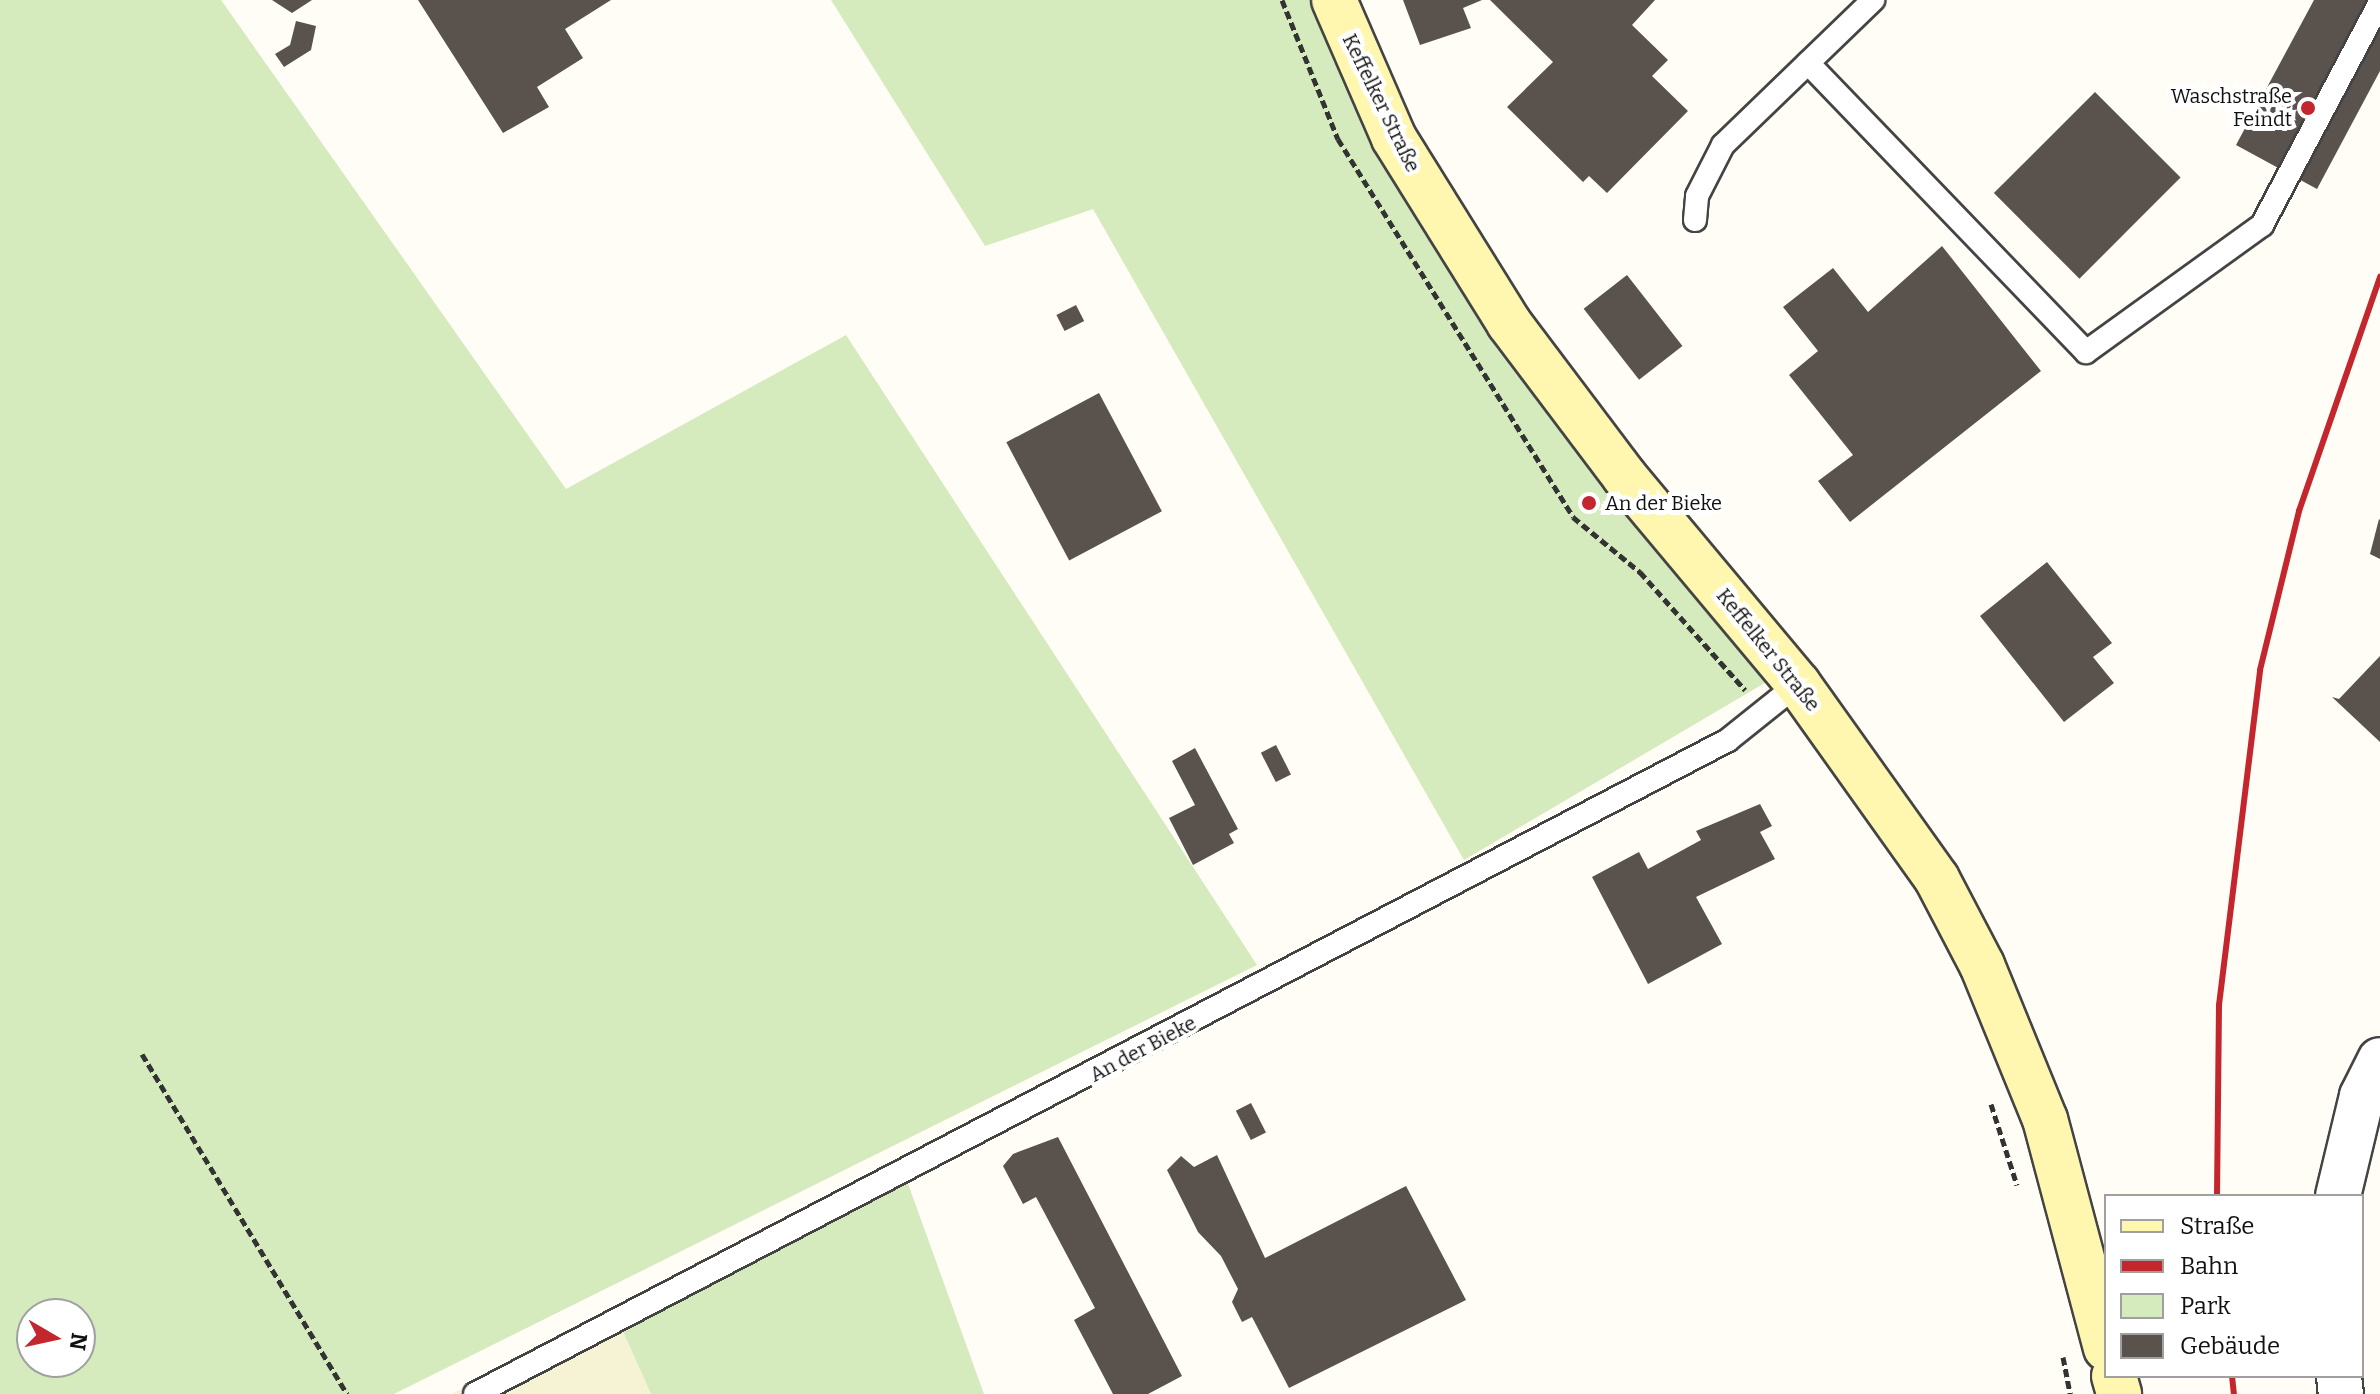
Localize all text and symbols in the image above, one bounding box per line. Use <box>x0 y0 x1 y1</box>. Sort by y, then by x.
street label: Keffelker Straße <box>1337 30 1425 176</box>
place label: Waschstraße Feindt <box>2171 84 2292 131</box>
marker: Waschstraße Feindt <box>2299 99 2317 117</box>
place label: An der Bieke <box>1605 491 1722 515</box>
marker: An der Bieke <box>1580 494 1598 512</box>
street label: Keffelker Straße <box>1711 584 1825 716</box>
street label: An der Bieke <box>1086 1011 1200 1087</box>
legend <box>2104 1194 2364 1378</box>
text: Straße <box>2180 1212 2254 1240</box>
text: Bahn <box>2180 1252 2238 1280</box>
text: Park <box>2180 1292 2231 1320</box>
north arrow <box>16 1298 96 1378</box>
text: N <box>64 1331 93 1352</box>
text: Gebäude <box>2180 1332 2280 1360</box>

